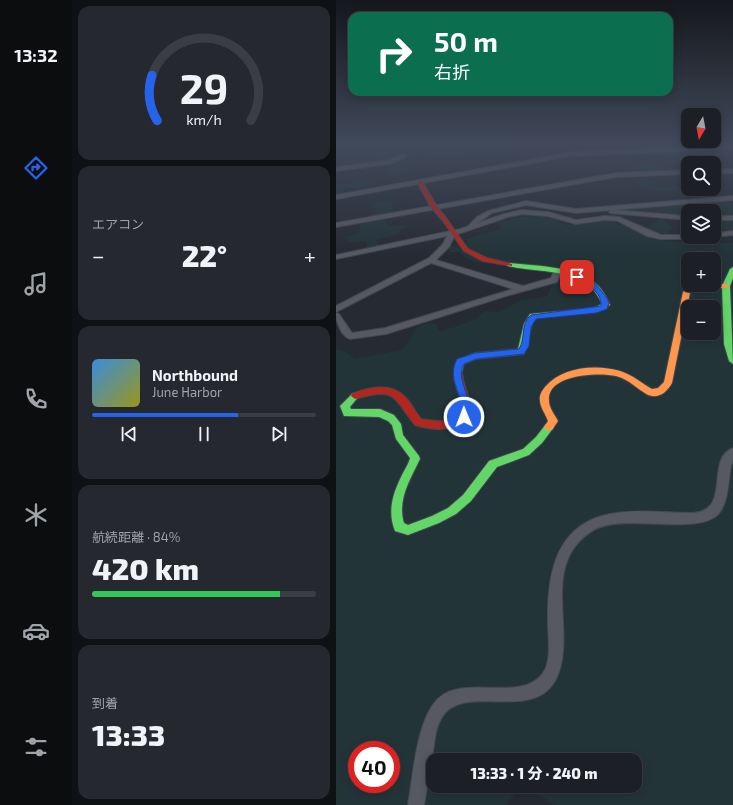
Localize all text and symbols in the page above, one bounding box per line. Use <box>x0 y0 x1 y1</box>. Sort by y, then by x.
text: 50 m <box>434 24 498 58</box>
icon: right <box>368 28 420 80</box>
text: 13:32 <box>14 44 58 66</box>
text: 右折 <box>434 61 470 83</box>
text: 29 <box>180 62 228 112</box>
north arrow <box>681 108 721 148</box>
map controls <box>681 108 721 340</box>
text: km/h <box>186 110 222 127</box>
icon: directions <box>22 154 50 182</box>
button: search <box>681 156 721 196</box>
button: layers <box>681 204 721 244</box>
text: エアコン <box>92 216 144 232</box>
text: 22° <box>182 237 227 273</box>
text: − <box>92 242 105 268</box>
text: + <box>304 242 316 268</box>
button: + <box>681 252 721 292</box>
pin <box>560 260 594 294</box>
icon: arrive <box>566 266 588 288</box>
icon: music <box>22 270 50 298</box>
button: − <box>681 300 721 340</box>
text: Northbound <box>152 366 238 384</box>
text: June Harbor <box>152 384 222 400</box>
icon: phone <box>22 385 50 413</box>
position arrow <box>443 396 485 438</box>
icon: previous <box>118 423 140 445</box>
icon: pause <box>193 423 215 445</box>
icon: next <box>268 423 290 445</box>
icon: climate <box>22 501 50 529</box>
text: 航続距離 · 84% <box>92 529 180 545</box>
text: 420 km <box>92 550 199 586</box>
icon: car <box>22 617 50 645</box>
text: 到着 <box>92 695 118 711</box>
text: 13:33 <box>92 716 165 752</box>
icon: filters <box>22 733 50 761</box>
speed limit sign: 40 <box>348 741 400 793</box>
text: 13:33 · 1 分 · 240 m <box>471 764 597 782</box>

